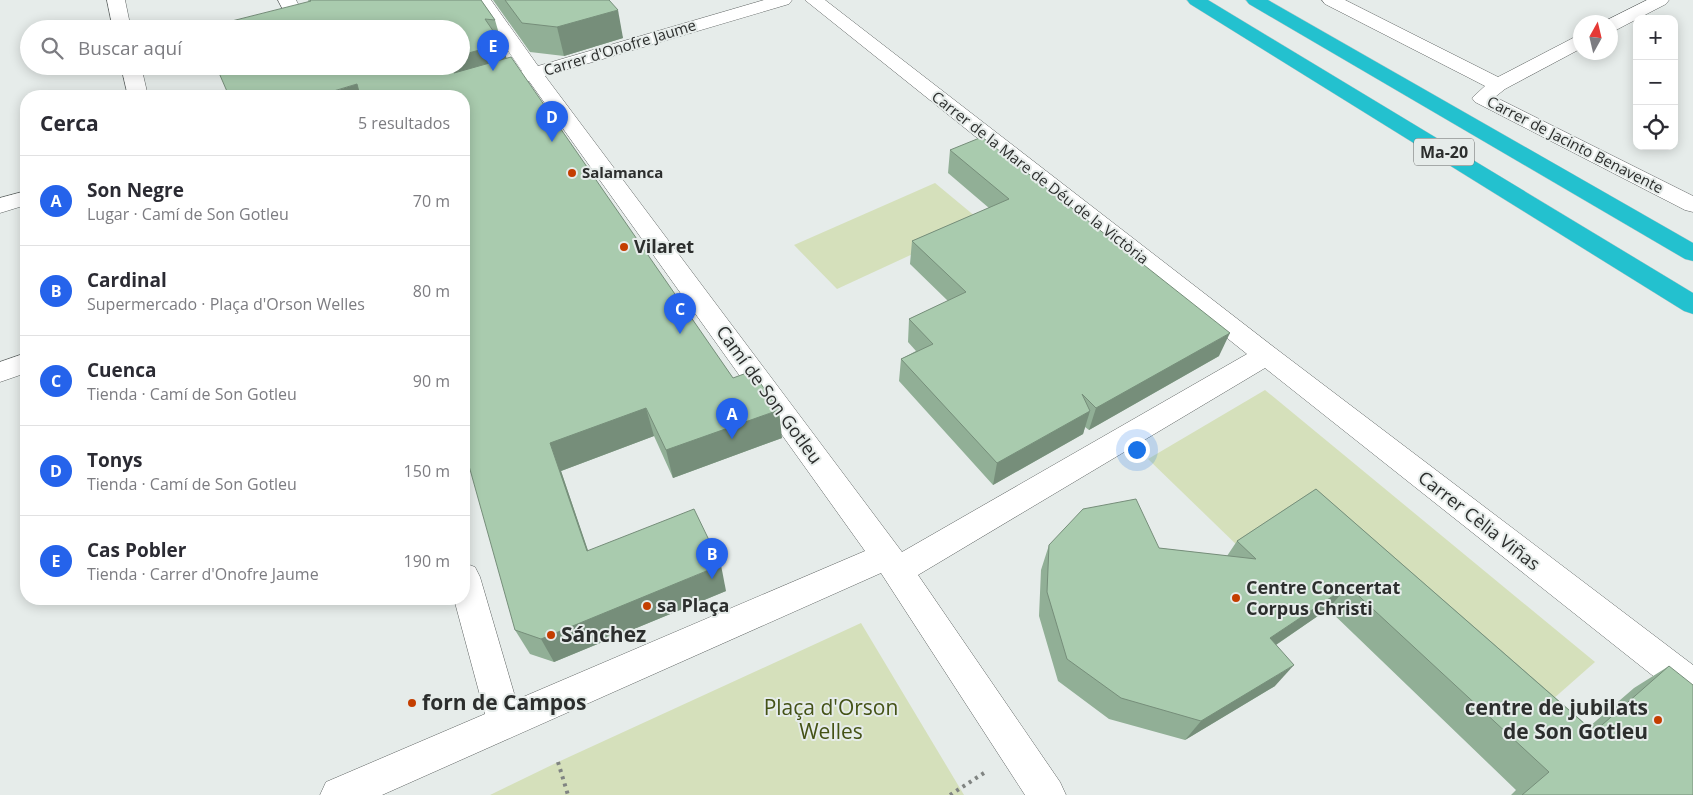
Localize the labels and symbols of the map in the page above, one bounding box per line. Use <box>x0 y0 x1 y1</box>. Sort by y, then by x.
street label: Carrer d'Onofre Jaume <box>541 14 698 80</box>
north arrow <box>1573 15 1618 60</box>
pin: E <box>477 30 509 71</box>
street label: Carrer de la Mare de Déu de la Victòria <box>928 86 1153 268</box>
street label: Carrer de Jacinto Benavente <box>1484 91 1667 197</box>
pin: D <box>536 101 568 142</box>
road number: Ma-20 <box>1414 138 1474 166</box>
place label: Salamanca <box>582 162 663 182</box>
marker: Salamanca <box>566 167 578 179</box>
place label: Vilaret <box>634 234 694 258</box>
marker: Vilaret <box>618 241 630 253</box>
pin: C <box>664 293 696 334</box>
street label: Camí de Son Gotleu <box>711 320 828 468</box>
pin: A <box>716 398 748 439</box>
your location <box>1124 437 1150 463</box>
street label: Carrer Cèlia Viñas <box>1414 465 1545 575</box>
pin: B <box>696 538 728 579</box>
place label: Centre Concertat Corpus Christi <box>1246 575 1400 620</box>
marker: Centre Concertat Corpus Christi <box>1230 592 1242 604</box>
place label: sa Plaça <box>657 593 729 617</box>
marker: sa Plaça <box>641 600 653 612</box>
place label: Sánchez <box>561 620 646 648</box>
marker: Sánchez <box>545 629 557 641</box>
place label: forn de Campos <box>422 688 587 716</box>
park label: Plaça d'Orson Welles <box>764 693 898 745</box>
place label: centre de jubilats de Son Gotleu <box>1465 693 1648 745</box>
marker: forn de Campos <box>406 697 418 709</box>
marker: centre de jubilats de Son Gotleu <box>1652 714 1664 726</box>

